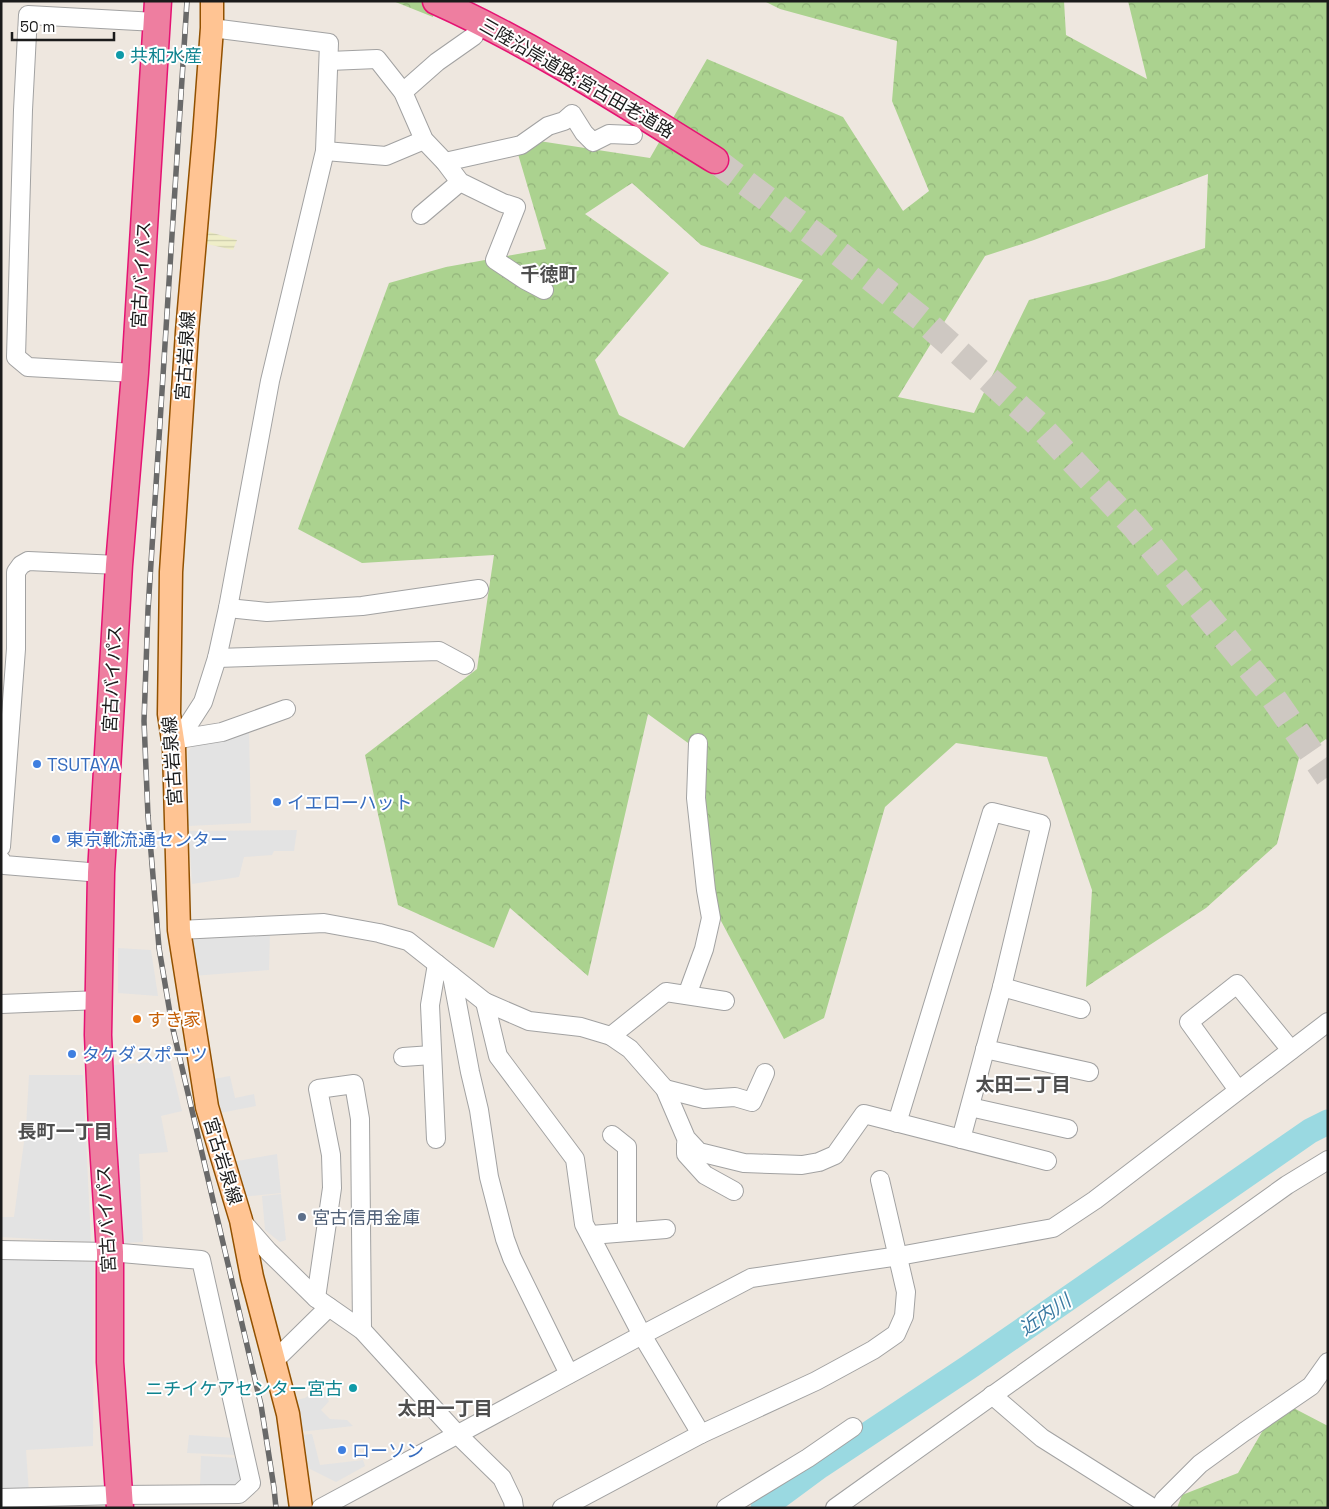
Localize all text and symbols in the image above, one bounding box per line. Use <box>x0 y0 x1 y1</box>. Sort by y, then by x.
scale bar <box>12 10 115 42</box>
street label: 三陸沿岸道路;宮古田老道路 <box>476 13 678 143</box>
text: 50 m <box>20 17 55 36</box>
place label: 共和水産 <box>130 44 202 67</box>
marker: 共和水産 <box>114 49 126 61</box>
street label: 宮古バイパス <box>127 221 155 329</box>
district label: 千徳町 <box>520 262 578 287</box>
street label: 宮古岩泉線 <box>170 310 200 402</box>
street label: 宮古バイパス <box>98 625 126 733</box>
street label: 宮古岩泉線 <box>157 715 187 807</box>
place label: TSUTAYA <box>47 753 120 776</box>
marker: TSUTAYA <box>31 758 43 770</box>
place label: イエローハット <box>287 791 412 814</box>
marker: イエローハット <box>271 796 283 808</box>
place label: 東京靴流通センター <box>66 828 228 851</box>
marker: 東京靴流通センター <box>50 833 62 845</box>
place label: すき家 <box>147 1008 201 1031</box>
marker: すき家 <box>131 1013 143 1025</box>
place label: タケダスポーツ <box>82 1043 208 1066</box>
marker: タケダスポーツ <box>66 1048 78 1060</box>
district label: 太田二丁目 <box>975 1072 1071 1097</box>
street label: 宮古岩泉線 <box>199 1115 247 1207</box>
district label: 長町一丁目 <box>17 1119 113 1144</box>
street label: 宮古バイパス <box>92 1165 120 1273</box>
place label: 宮古信用金庫 <box>312 1206 420 1229</box>
marker: 宮古信用金庫 <box>296 1211 308 1223</box>
water label: 近内川 <box>1014 1288 1077 1341</box>
place label: ニチイケアセンター宮古 <box>145 1377 343 1400</box>
marker: ニチイケアセンター宮古 <box>347 1382 359 1394</box>
district label: 太田一丁目 <box>397 1396 493 1421</box>
place label: ローソン <box>352 1439 424 1462</box>
marker: ローソン <box>336 1444 348 1456</box>

